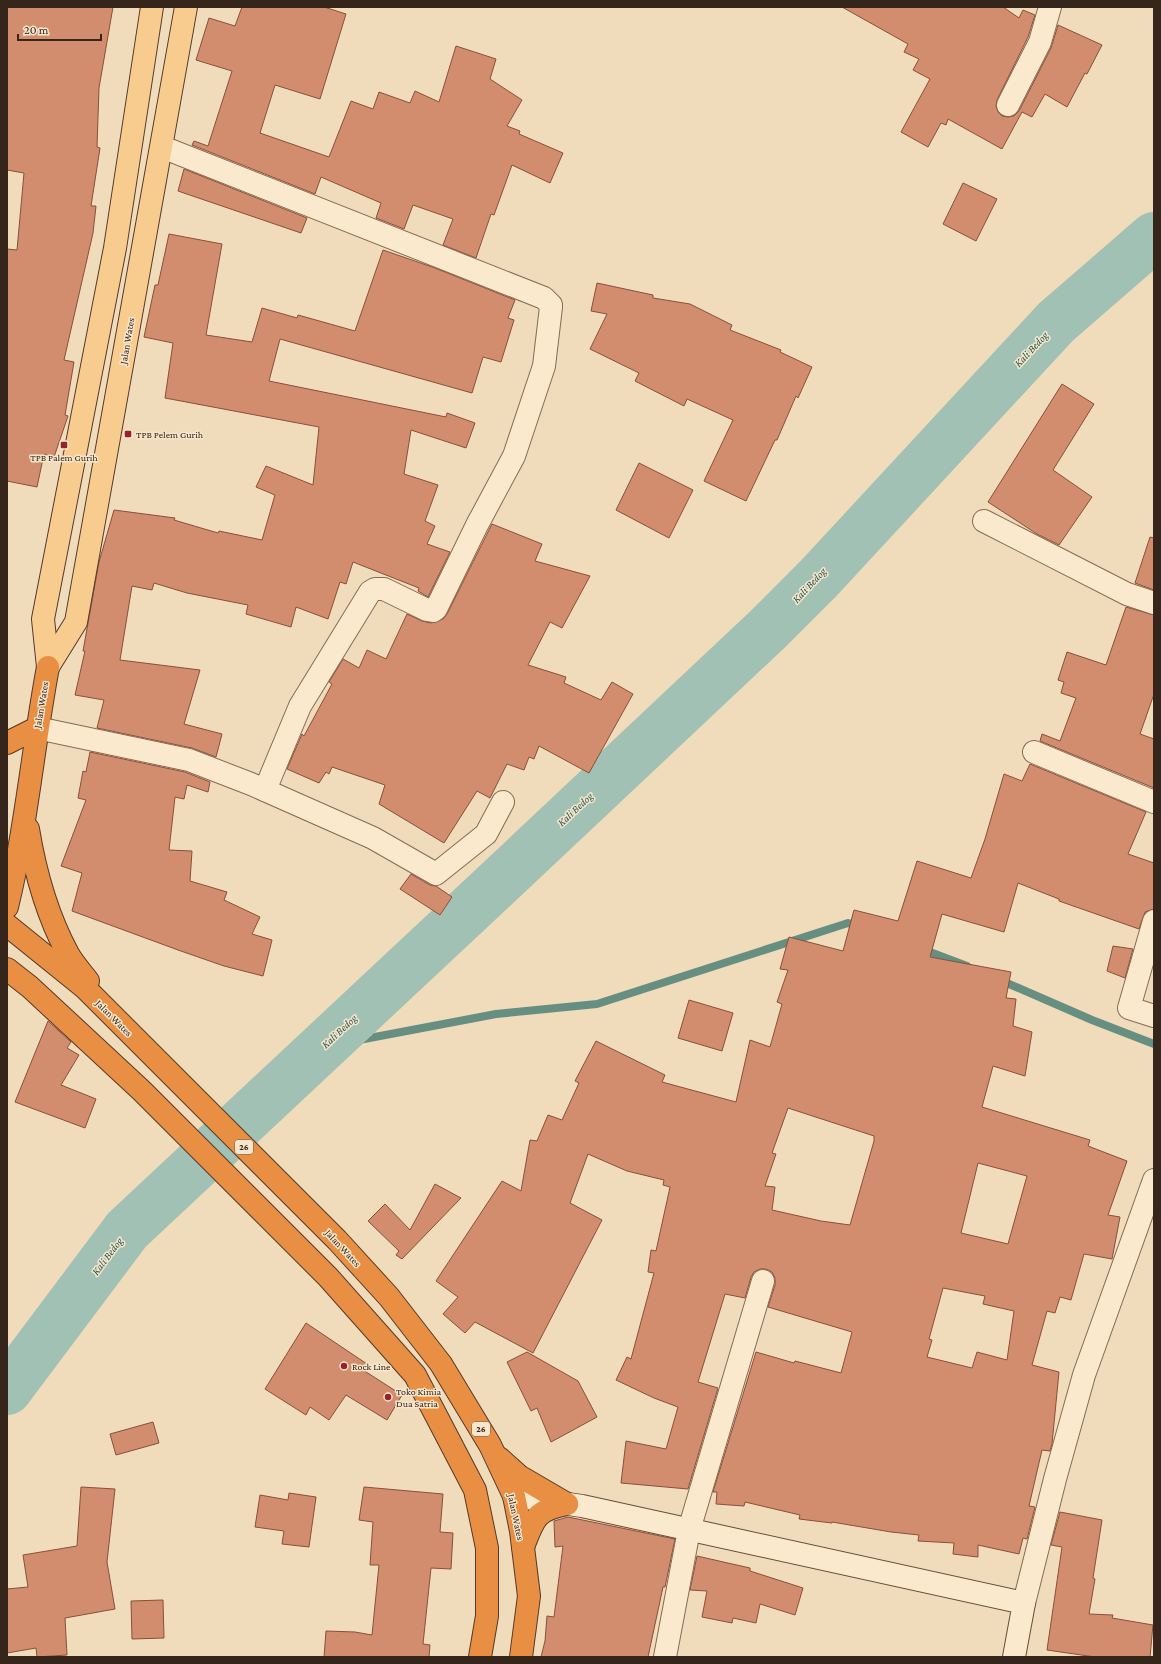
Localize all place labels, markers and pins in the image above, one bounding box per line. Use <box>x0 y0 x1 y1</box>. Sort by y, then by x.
marker: TPB Pelem Gurih <box>123 429 133 439</box>
place label: TPB Pelem Gurih <box>136 429 204 440</box>
marker: TPB Palem Gurih <box>59 440 69 450</box>
place label: TPB Palem Gurih <box>30 452 98 463</box>
marker: Rock Line <box>339 1361 349 1371</box>
place label: Rock Line <box>352 1361 391 1372</box>
place label: Toko Kimia Dua Satria <box>396 1386 442 1409</box>
marker: Toko Kimia Dua Satria <box>383 1392 393 1402</box>

